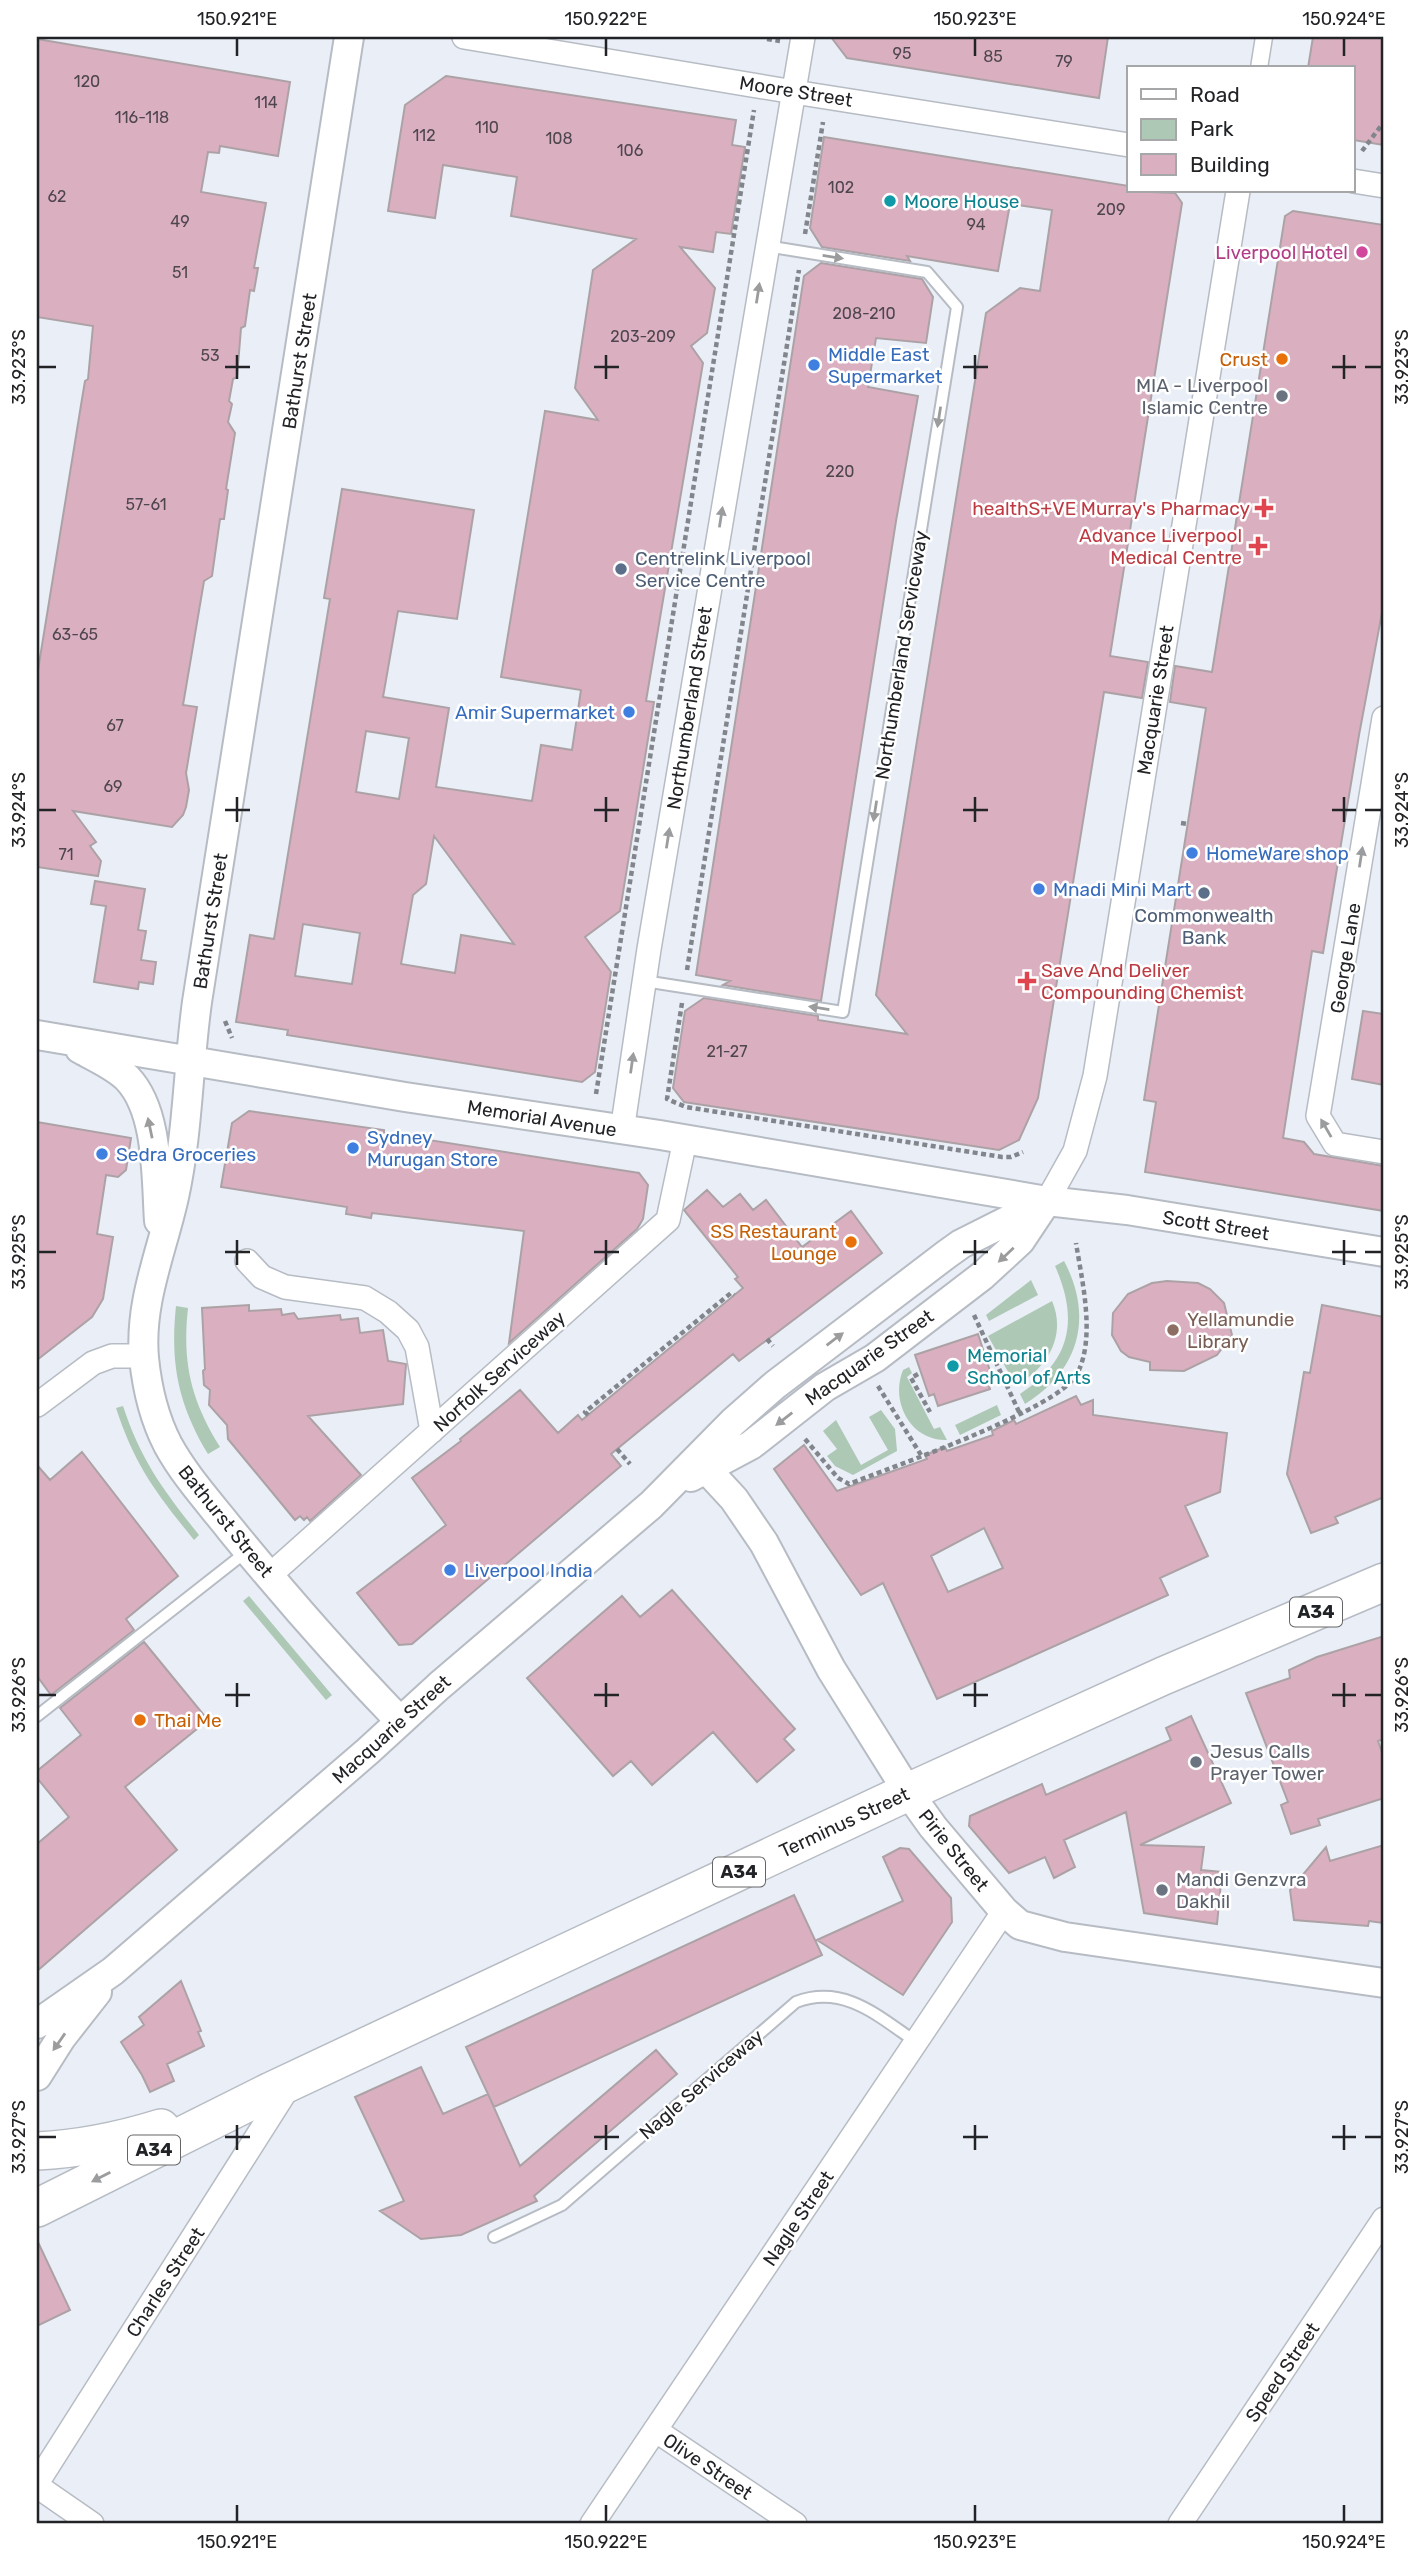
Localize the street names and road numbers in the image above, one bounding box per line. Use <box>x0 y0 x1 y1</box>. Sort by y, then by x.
street label: Moore Street <box>738 71 855 112</box>
street label: Bathurst Street <box>277 291 322 431</box>
street label: Northumberland Serviceway <box>870 529 933 781</box>
street label: Northumberland Street <box>662 604 717 811</box>
street label: Macquarie Street <box>1132 623 1179 777</box>
street label: Bathurst Street <box>188 851 233 991</box>
street label: George Lane <box>1325 901 1366 1015</box>
street label: Memorial Avenue <box>465 1095 618 1142</box>
street label: Scott Street <box>1161 1206 1271 1245</box>
street label: Macquarie Street <box>801 1304 938 1410</box>
street label: Norfolk Serviceway <box>429 1306 570 1437</box>
street label: Bathurst Street <box>173 1461 278 1582</box>
road number: A34 <box>1290 1597 1342 1626</box>
street label: Macquarie Street <box>327 1670 456 1789</box>
street label: Terminus Street <box>776 1782 913 1863</box>
street label: Pirie Street <box>914 1805 994 1896</box>
road number: A34 <box>713 1858 765 1886</box>
street label: Nagle Serviceway <box>635 2024 768 2144</box>
road number: A34 <box>128 2136 180 2164</box>
street label: Nagle Street <box>758 2166 839 2270</box>
street label: Charles Street <box>121 2223 210 2342</box>
street label: Speed Street <box>1241 2318 1325 2427</box>
street label: Olive Street <box>659 2428 757 2505</box>

